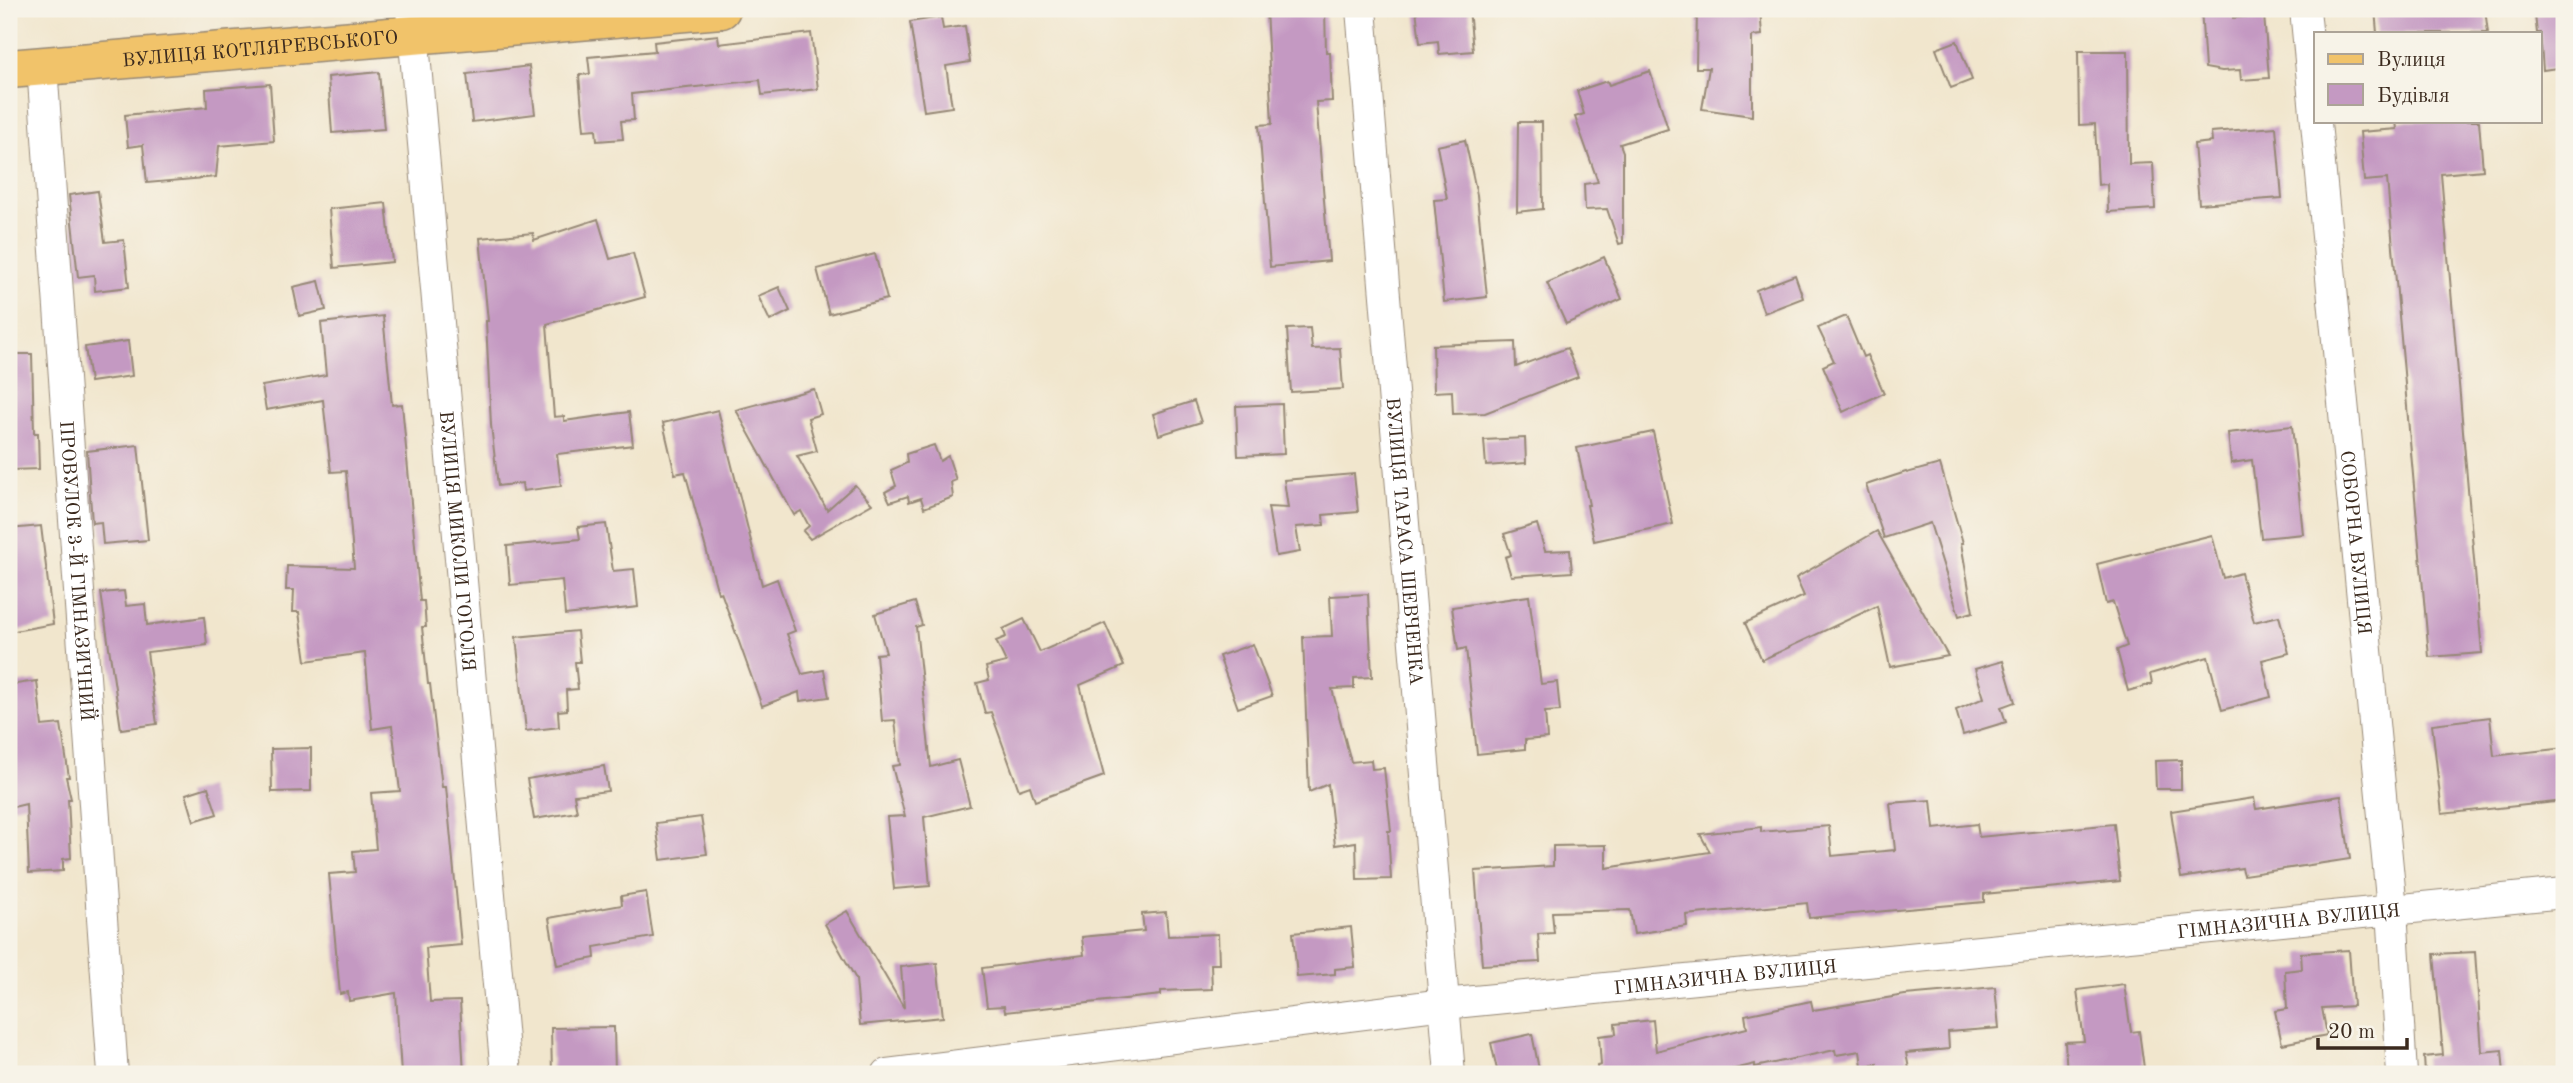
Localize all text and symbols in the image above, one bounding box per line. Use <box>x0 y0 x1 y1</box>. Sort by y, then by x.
street label: ВУЛИЦЯ КОТЛЯРЕВСЬКОГО <box>122 29 399 71</box>
legend <box>2314 32 2542 122</box>
text: Вулиця <box>2377 50 2446 71</box>
text: Будівля <box>2377 86 2450 107</box>
street label: ВУЛИЦЯ ТАРАСА ШЕВЧЕНКА <box>1381 397 1425 687</box>
street label: ВУЛИЦЯ МИКОЛИ ГОГОЛЯ <box>435 410 477 672</box>
street label: ПРОВУЛОК 3-Й ГІМНАЗИЧНИЙ <box>55 420 99 722</box>
street label: СОБОРНА ВУЛИЦЯ <box>2336 450 2372 636</box>
street label: ГІМНАЗИЧНА ВУЛИЦЯ <box>2176 902 2401 943</box>
street label: ГІМНАЗИЧНА ВУЛИЦЯ <box>1613 958 1838 999</box>
scale bar <box>2318 1006 2407 1050</box>
text: 20 m <box>2328 1022 2375 1043</box>

